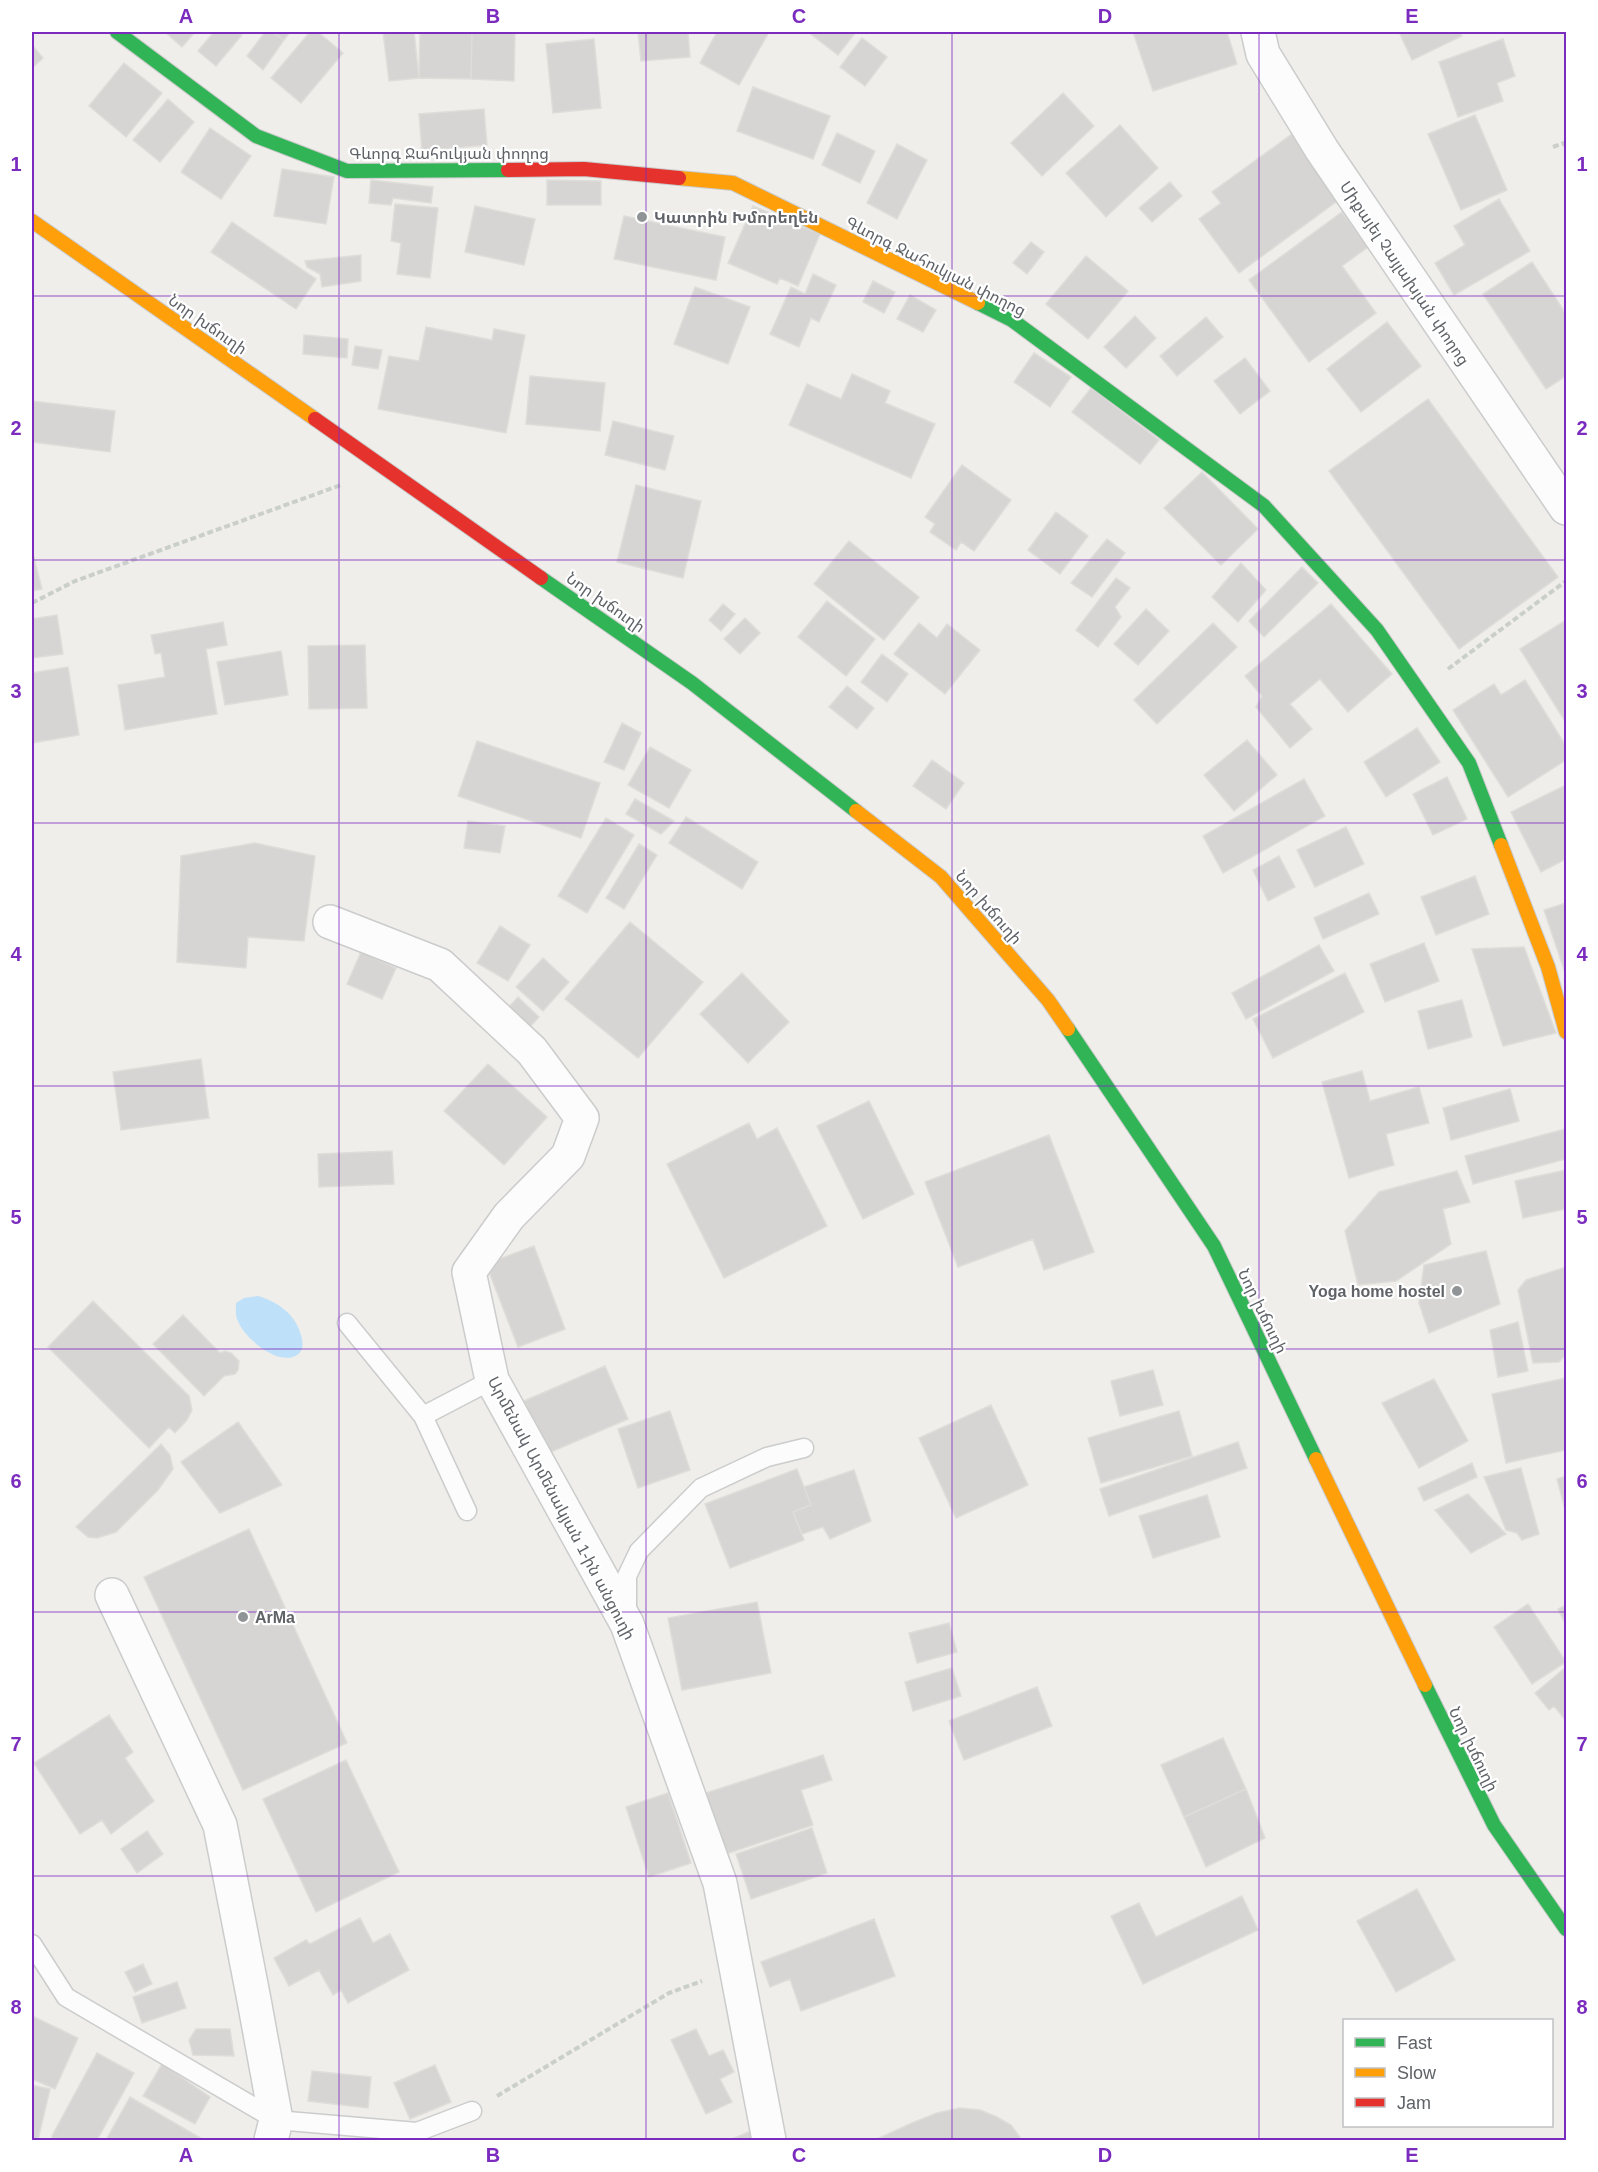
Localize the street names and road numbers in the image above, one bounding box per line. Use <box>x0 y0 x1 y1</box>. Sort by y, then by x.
street label: Գևորգ Ջահուկյան փողոց <box>349 145 549 163</box>
street label: Միքայել Չայլախյան փողոց <box>1336 178 1473 369</box>
street label: Գևորգ Ջահուկյան փողոց <box>842 214 1029 320</box>
street label: Նոր խճուղի <box>165 291 250 358</box>
street label: Նոր խճուղի <box>563 569 648 636</box>
street label: Նոր խճուղի <box>951 867 1025 948</box>
street label: Նոր խճուղի <box>1234 1266 1290 1357</box>
street label: Արմենակ Արմենակյան 1-ին անցուղի <box>484 1374 638 1643</box>
street label: Նոր խճուղի <box>1445 1704 1501 1795</box>

